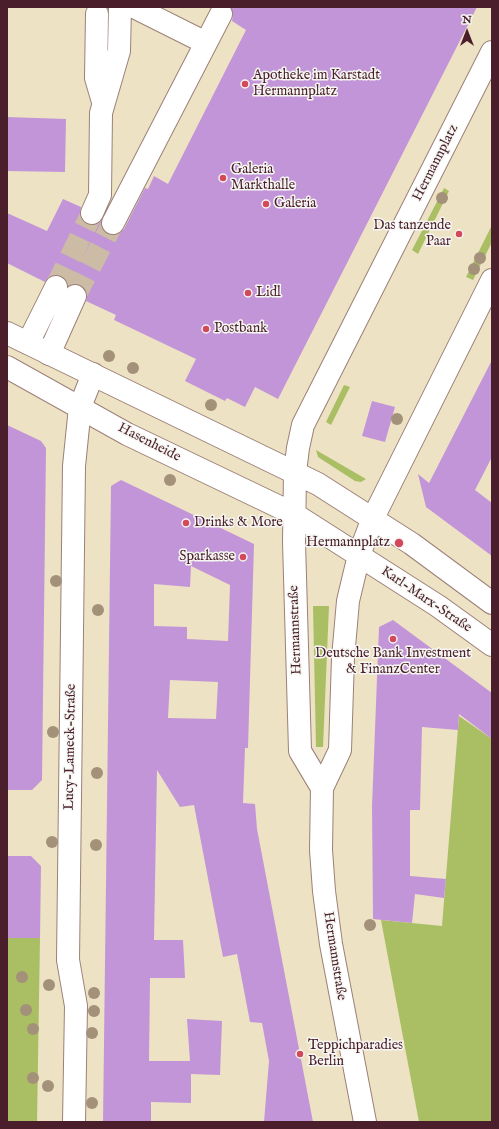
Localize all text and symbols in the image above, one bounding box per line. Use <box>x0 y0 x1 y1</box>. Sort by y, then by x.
north arrow <box>447 12 487 52</box>
text: N <box>462 13 472 27</box>
place label: Apotheke im Karstadt Hermannplatz <box>253 68 380 100</box>
marker: Apotheke im Karstadt Hermannplatz <box>240 79 250 89</box>
street label: Hermannplatz <box>409 122 463 204</box>
place label: Galeria Markthalle <box>231 162 295 194</box>
marker: Galeria Markthalle <box>218 173 228 183</box>
place label: Galeria <box>274 196 316 212</box>
marker: Galeria <box>261 199 271 209</box>
place label: Das tanzende Paar <box>373 218 451 250</box>
marker: Das tanzende Paar <box>454 229 464 239</box>
place label: Lidl <box>256 285 281 301</box>
marker: Lidl <box>243 288 253 298</box>
place label: Postbank <box>214 321 268 337</box>
marker: Postbank <box>201 324 211 334</box>
street label: Hasenheide <box>115 420 183 466</box>
place label: Drinks & More <box>194 515 283 531</box>
marker: Drinks & More <box>181 518 191 528</box>
place label: Hermannplatz <box>306 535 390 551</box>
marker: Hermannplatz <box>393 537 405 549</box>
place label: Sparkasse <box>179 549 235 565</box>
marker: Sparkasse <box>238 552 248 562</box>
street label: Karl-Marx-Straße <box>377 563 475 637</box>
street label: Hermannstraße <box>286 585 306 675</box>
marker: Deutsche Bank Investment & FinanzCenter <box>388 634 398 644</box>
place label: Deutsche Bank Investment & FinanzCenter <box>315 646 471 678</box>
street label: Lucy-Lameck-Straße <box>61 684 81 810</box>
street label: Hermannstraße <box>319 910 349 1002</box>
place label: Teppichparadies Berlin <box>308 1038 403 1070</box>
marker: Teppichparadies Berlin <box>295 1049 305 1059</box>

